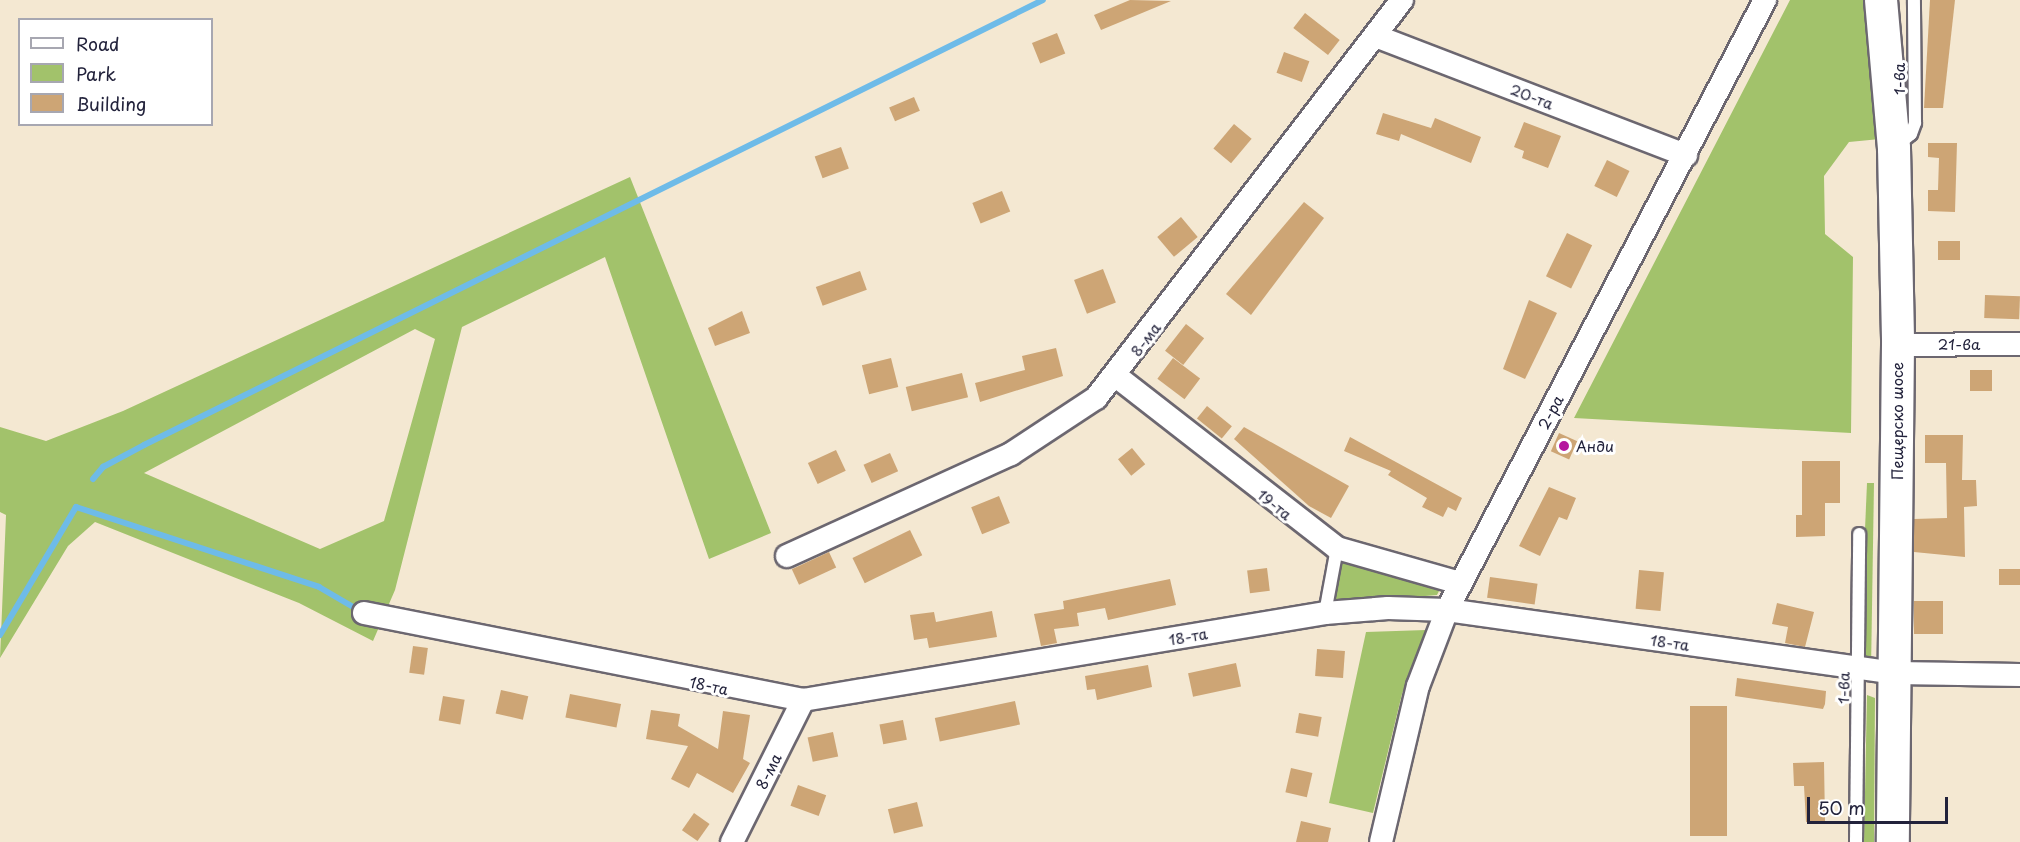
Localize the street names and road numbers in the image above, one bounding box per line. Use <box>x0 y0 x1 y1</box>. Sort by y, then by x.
street label: 1-ва <box>1890 63 1908 95</box>
street label: 20-та <box>1508 80 1556 112</box>
street label: 8-ма <box>1126 319 1164 359</box>
street label: 21-ва <box>1938 335 1980 353</box>
street label: Пещерско шосе <box>1888 362 1906 480</box>
street label: 2-ра <box>1534 392 1566 432</box>
street label: 19-та <box>1254 485 1296 523</box>
street label: 18-та <box>1167 624 1209 648</box>
street label: 18-та <box>1649 630 1691 654</box>
street label: 18-та <box>688 672 730 698</box>
street label: 1-ва <box>1834 672 1852 704</box>
street label: 8-ма <box>751 750 785 792</box>

